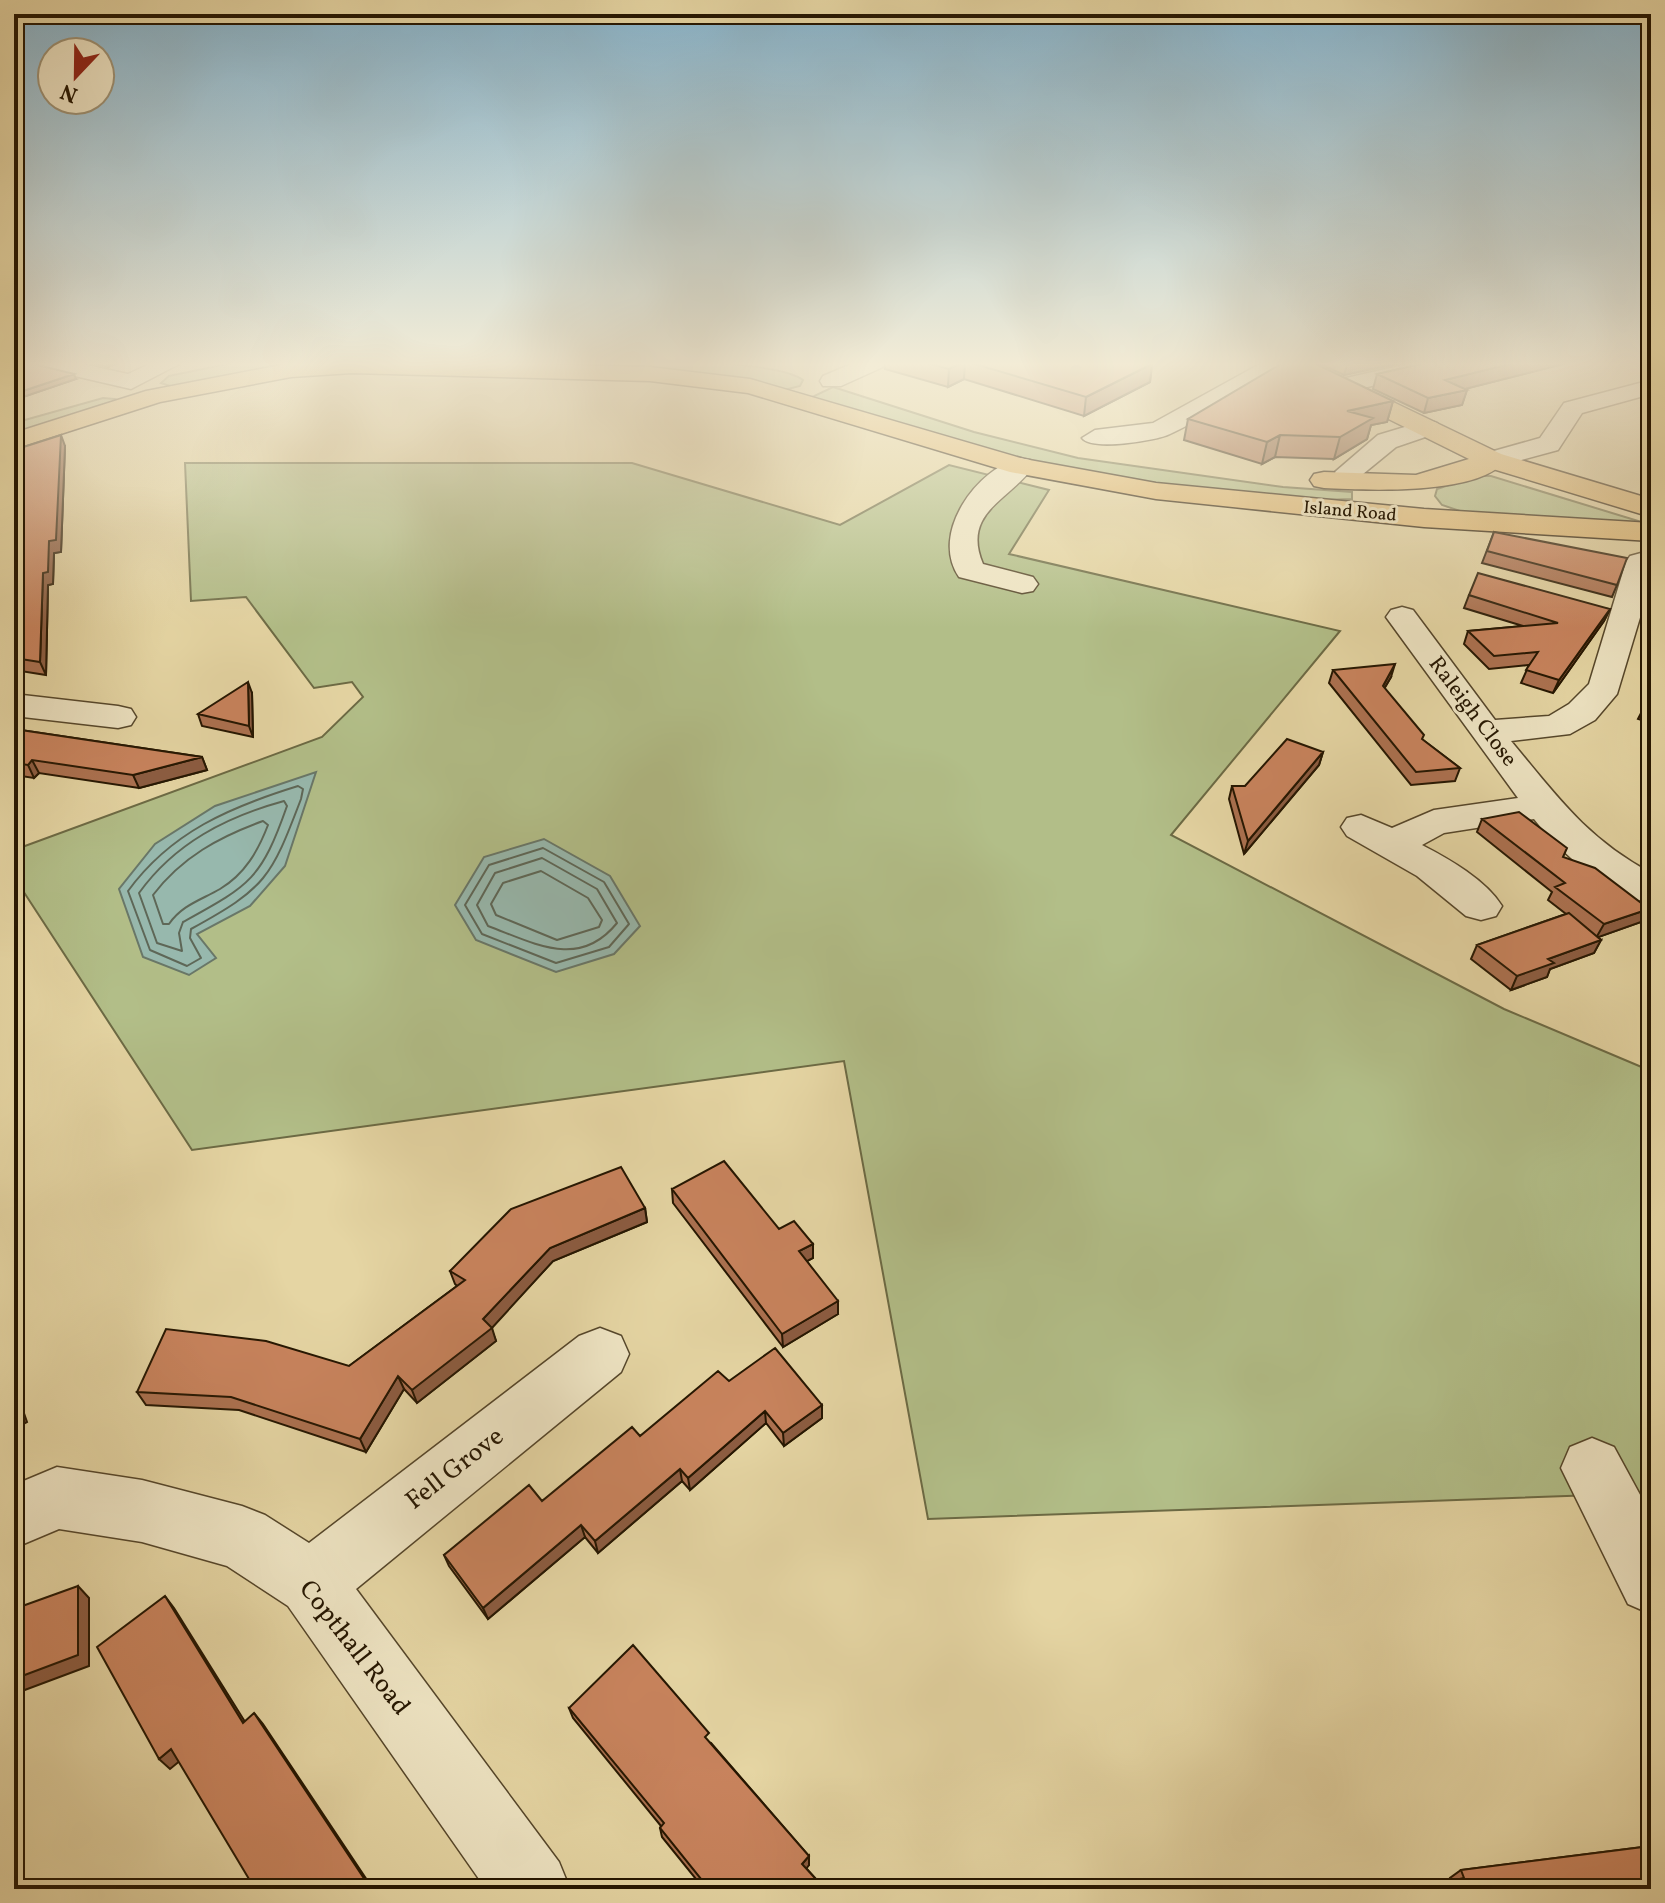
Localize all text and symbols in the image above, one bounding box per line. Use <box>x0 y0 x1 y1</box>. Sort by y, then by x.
north arrow <box>36 36 116 116</box>
text: N <box>56 75 83 110</box>
street label: Island Road <box>1302 495 1398 529</box>
street label: Raleigh Close <box>1420 650 1524 774</box>
street label: Fell Grove <box>398 1419 512 1519</box>
street label: Copthall Road <box>290 1573 418 1723</box>

